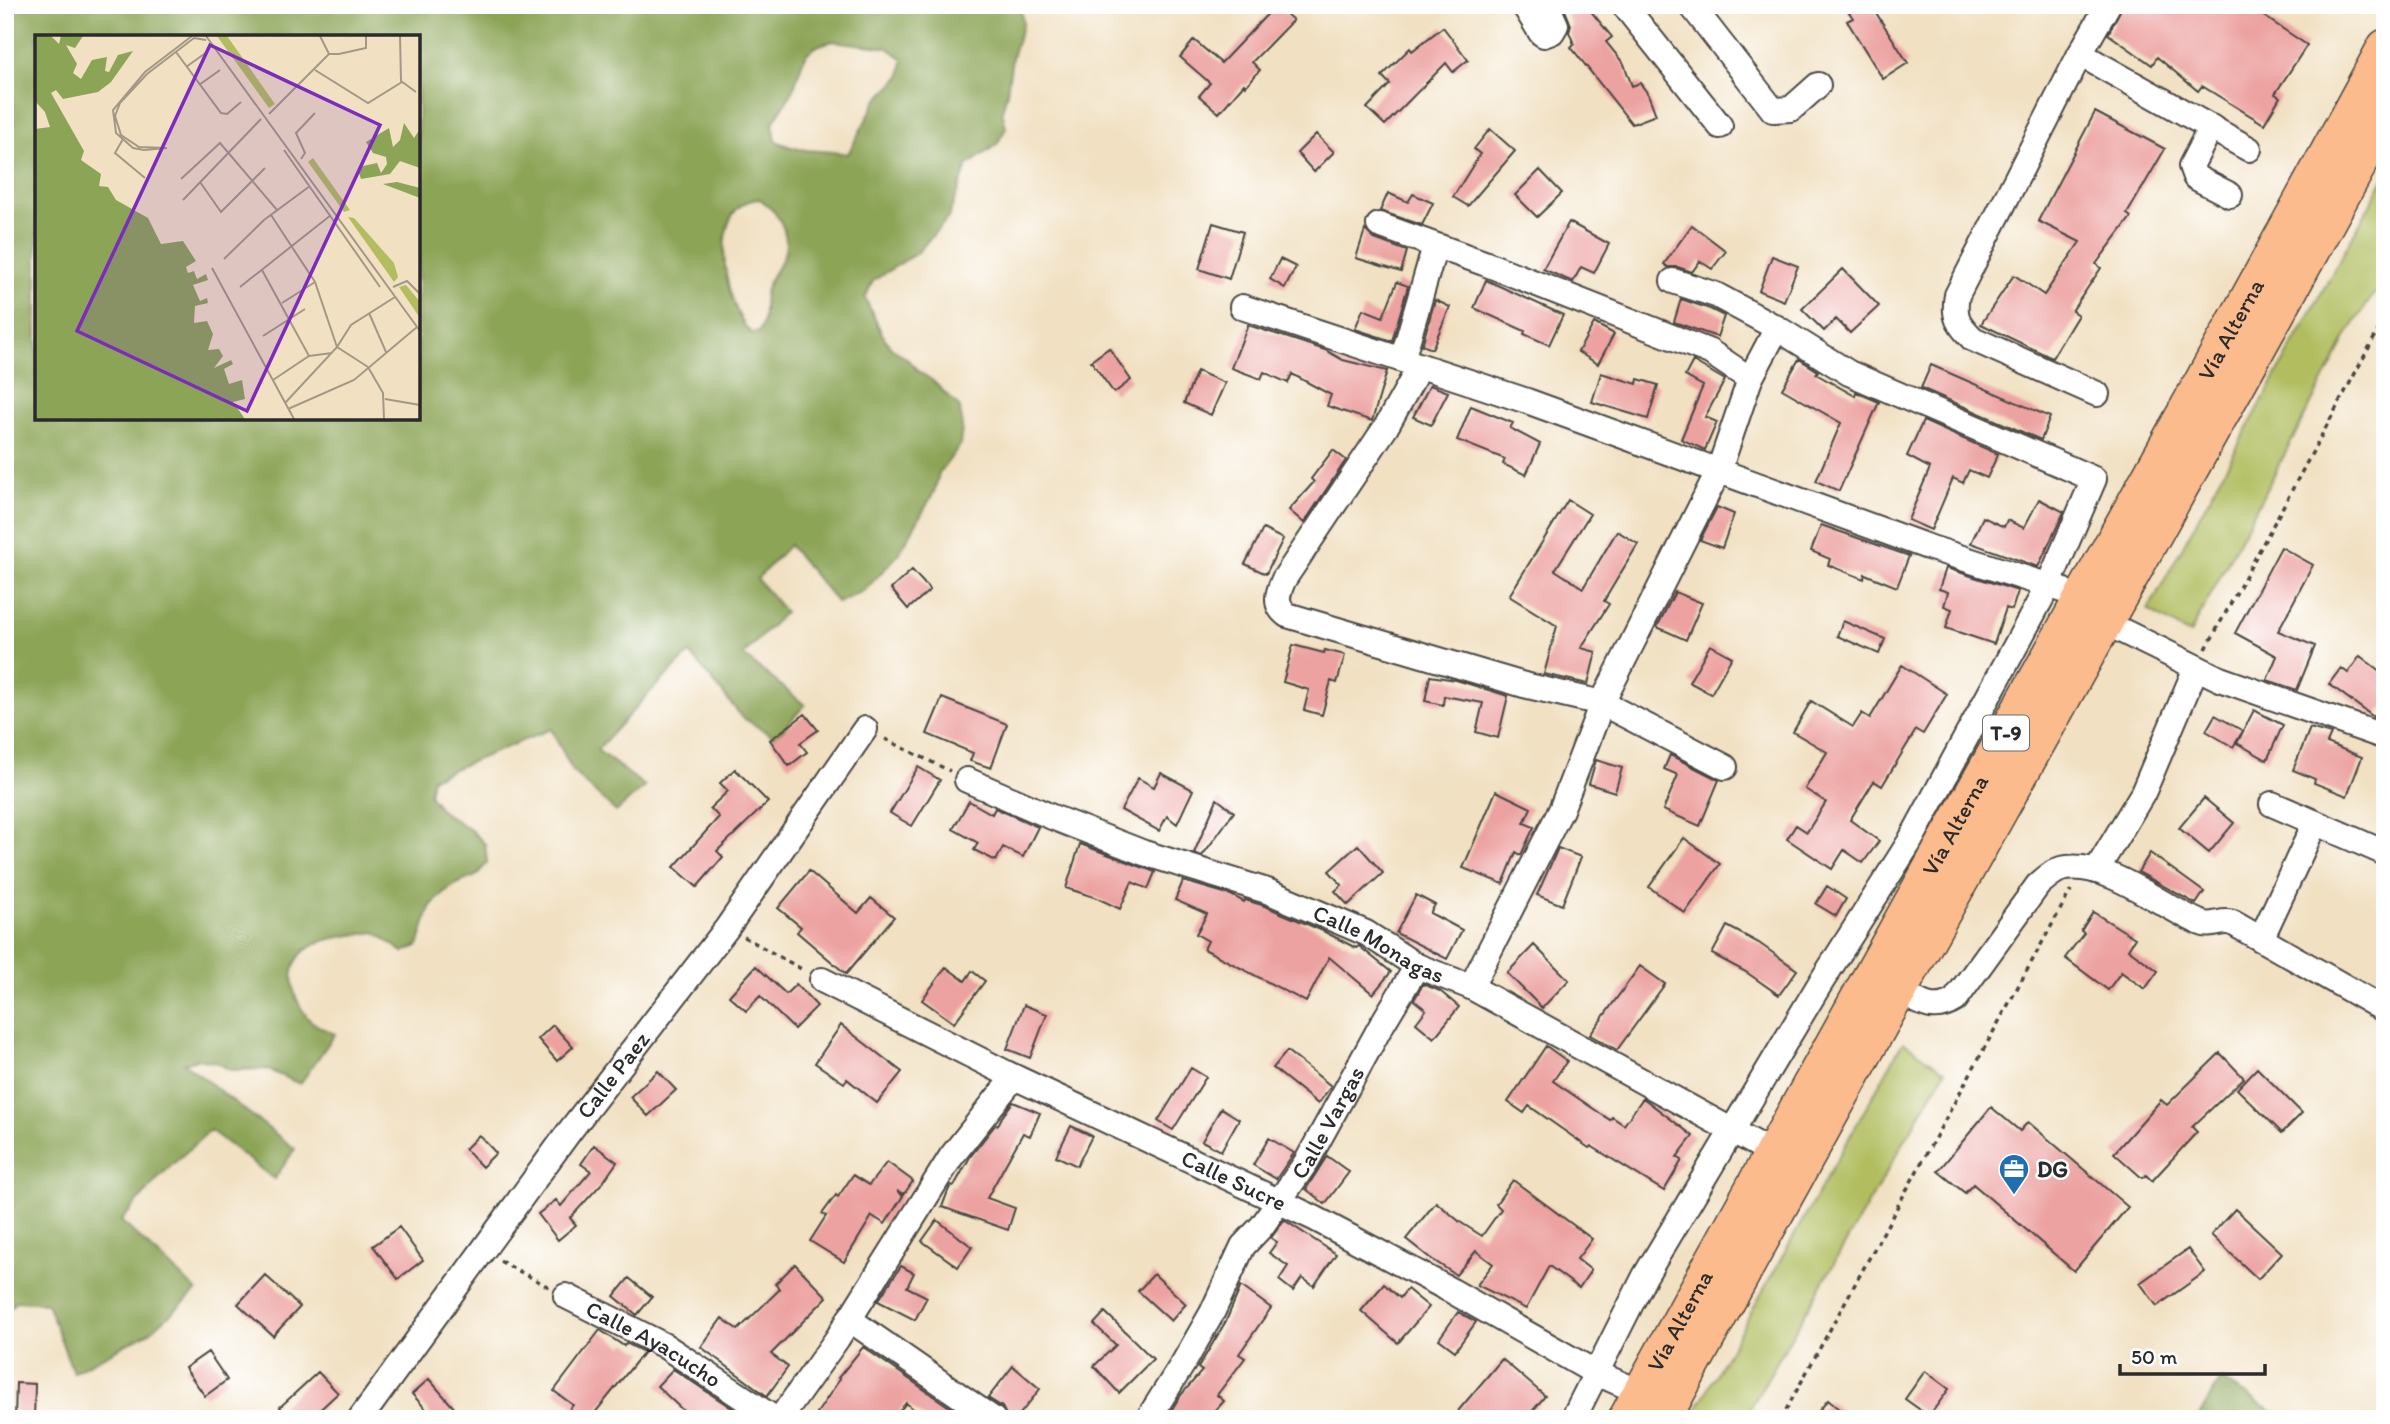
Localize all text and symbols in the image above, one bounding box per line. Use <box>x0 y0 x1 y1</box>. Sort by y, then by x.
inset map <box>35 35 420 420</box>
street label: Vía Alterna <box>2192 274 2270 385</box>
road number: T-9 <box>1983 716 2029 750</box>
street label: Vía Alterna <box>1916 769 1994 881</box>
street label: Calle Monagas <box>1309 898 1448 989</box>
street label: Calle Paez <box>571 1026 656 1124</box>
street label: Calle Vargas <box>1285 1061 1370 1184</box>
street label: Calle Sucre <box>1177 1144 1291 1217</box>
office icon: DG <box>1997 1152 2031 1196</box>
place label: DG <box>2037 1155 2068 1183</box>
street label: Vía Alterna <box>1641 1265 1719 1376</box>
street label: Calle Ayacucho <box>581 1294 727 1394</box>
scale bar <box>2120 1333 2266 1377</box>
text: 50 m <box>2131 1344 2178 1369</box>

